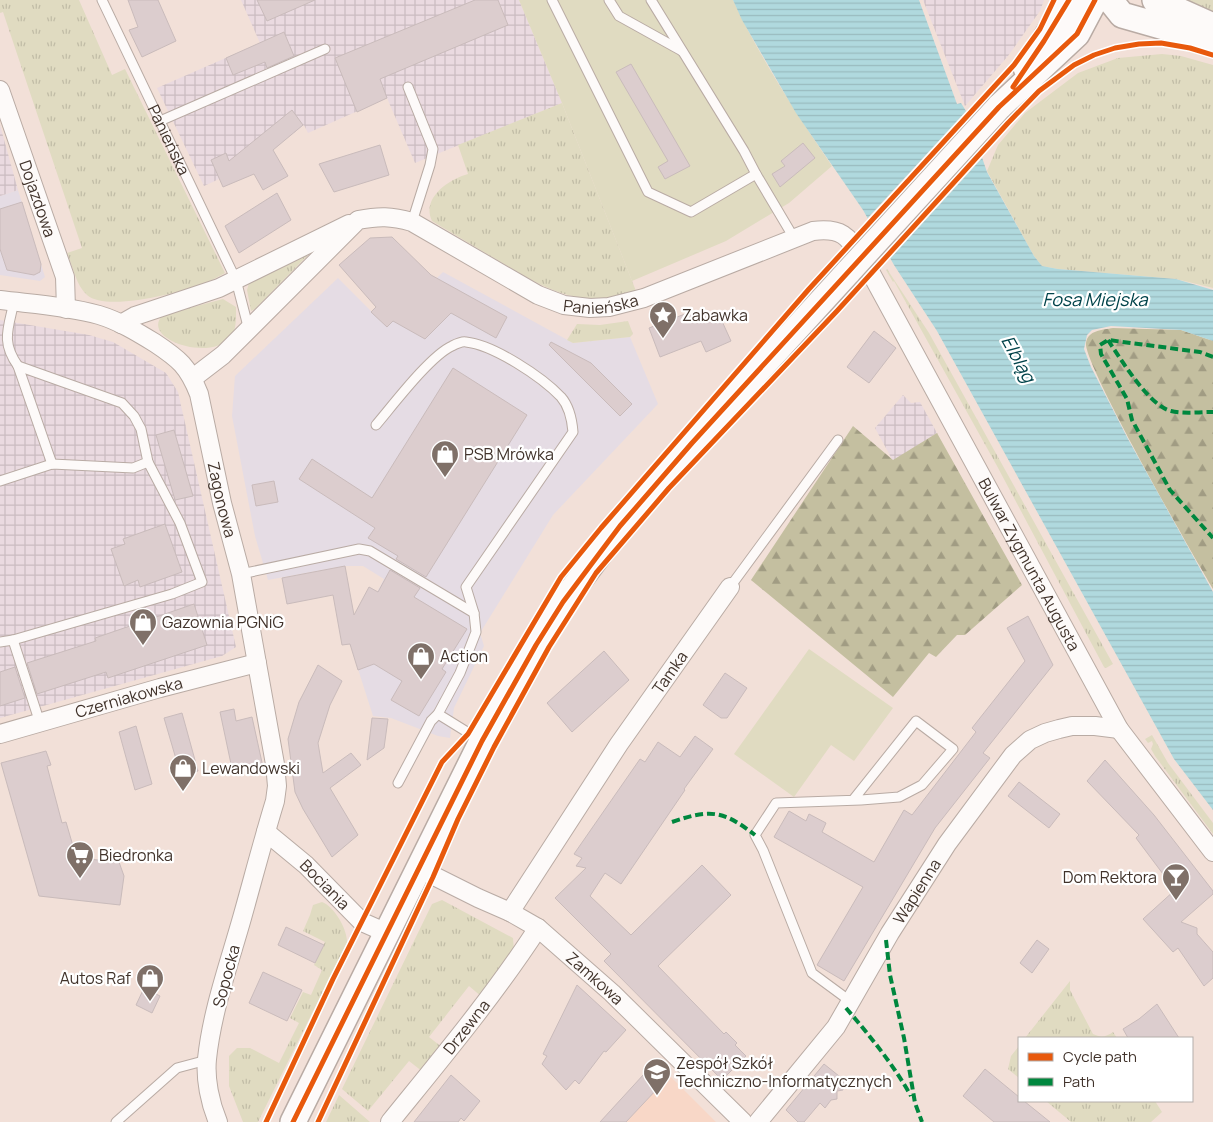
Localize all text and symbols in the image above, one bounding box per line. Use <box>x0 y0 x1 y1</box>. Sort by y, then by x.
street label: Panieńska <box>143 101 195 179</box>
street label: Dojazdowa <box>14 157 61 240</box>
water label: Fosa Miejska <box>1042 287 1149 311</box>
street label: Panieńska <box>562 289 641 319</box>
place icon: Zabawka <box>648 300 678 339</box>
place label: Zabawka <box>682 304 748 326</box>
water label: Elbląg <box>996 331 1042 387</box>
shop icon: PSB Mrówka <box>430 439 460 478</box>
place label: PSB Mrówka <box>464 443 554 465</box>
street label: Zagonowa <box>203 460 242 540</box>
street label: Bulwar Zygmunta Augusta <box>973 474 1085 655</box>
shop icon: Gazownia PGNiG <box>128 607 158 646</box>
place label: Gazownia PGNiG <box>162 611 284 633</box>
shop icon: Action <box>406 641 436 680</box>
place label: Action <box>440 645 488 667</box>
street label: Tamka <box>647 647 692 698</box>
street label: Czerniakowska <box>73 672 185 723</box>
shop icon: Lewandowski <box>168 753 198 792</box>
place label: Lewandowski <box>202 757 300 779</box>
supermarket icon: Biedronka <box>65 840 95 879</box>
place label: Biedronka <box>99 844 173 866</box>
street label: Bociania <box>295 854 355 914</box>
street label: Wapienna <box>888 854 946 928</box>
bar icon: Dom Rektora <box>1161 862 1191 901</box>
place label: Dom Rektora <box>1063 866 1157 888</box>
street label: Sopocka <box>207 942 245 1010</box>
street label: Zamkowa <box>562 947 629 1010</box>
shop icon: Autos Raf <box>135 963 165 1002</box>
place label: Autos Raf <box>60 967 131 989</box>
street label: Drzewna <box>438 995 495 1059</box>
legend <box>1018 1037 1193 1102</box>
text: Cycle path <box>1063 1046 1137 1067</box>
place label: Zespół Szkół Techniczno-Informatycznych <box>676 1052 892 1092</box>
school or university icon: Zespół Szkół Techniczno-Informatycznych <box>642 1057 672 1096</box>
text: Path <box>1063 1071 1095 1092</box>

